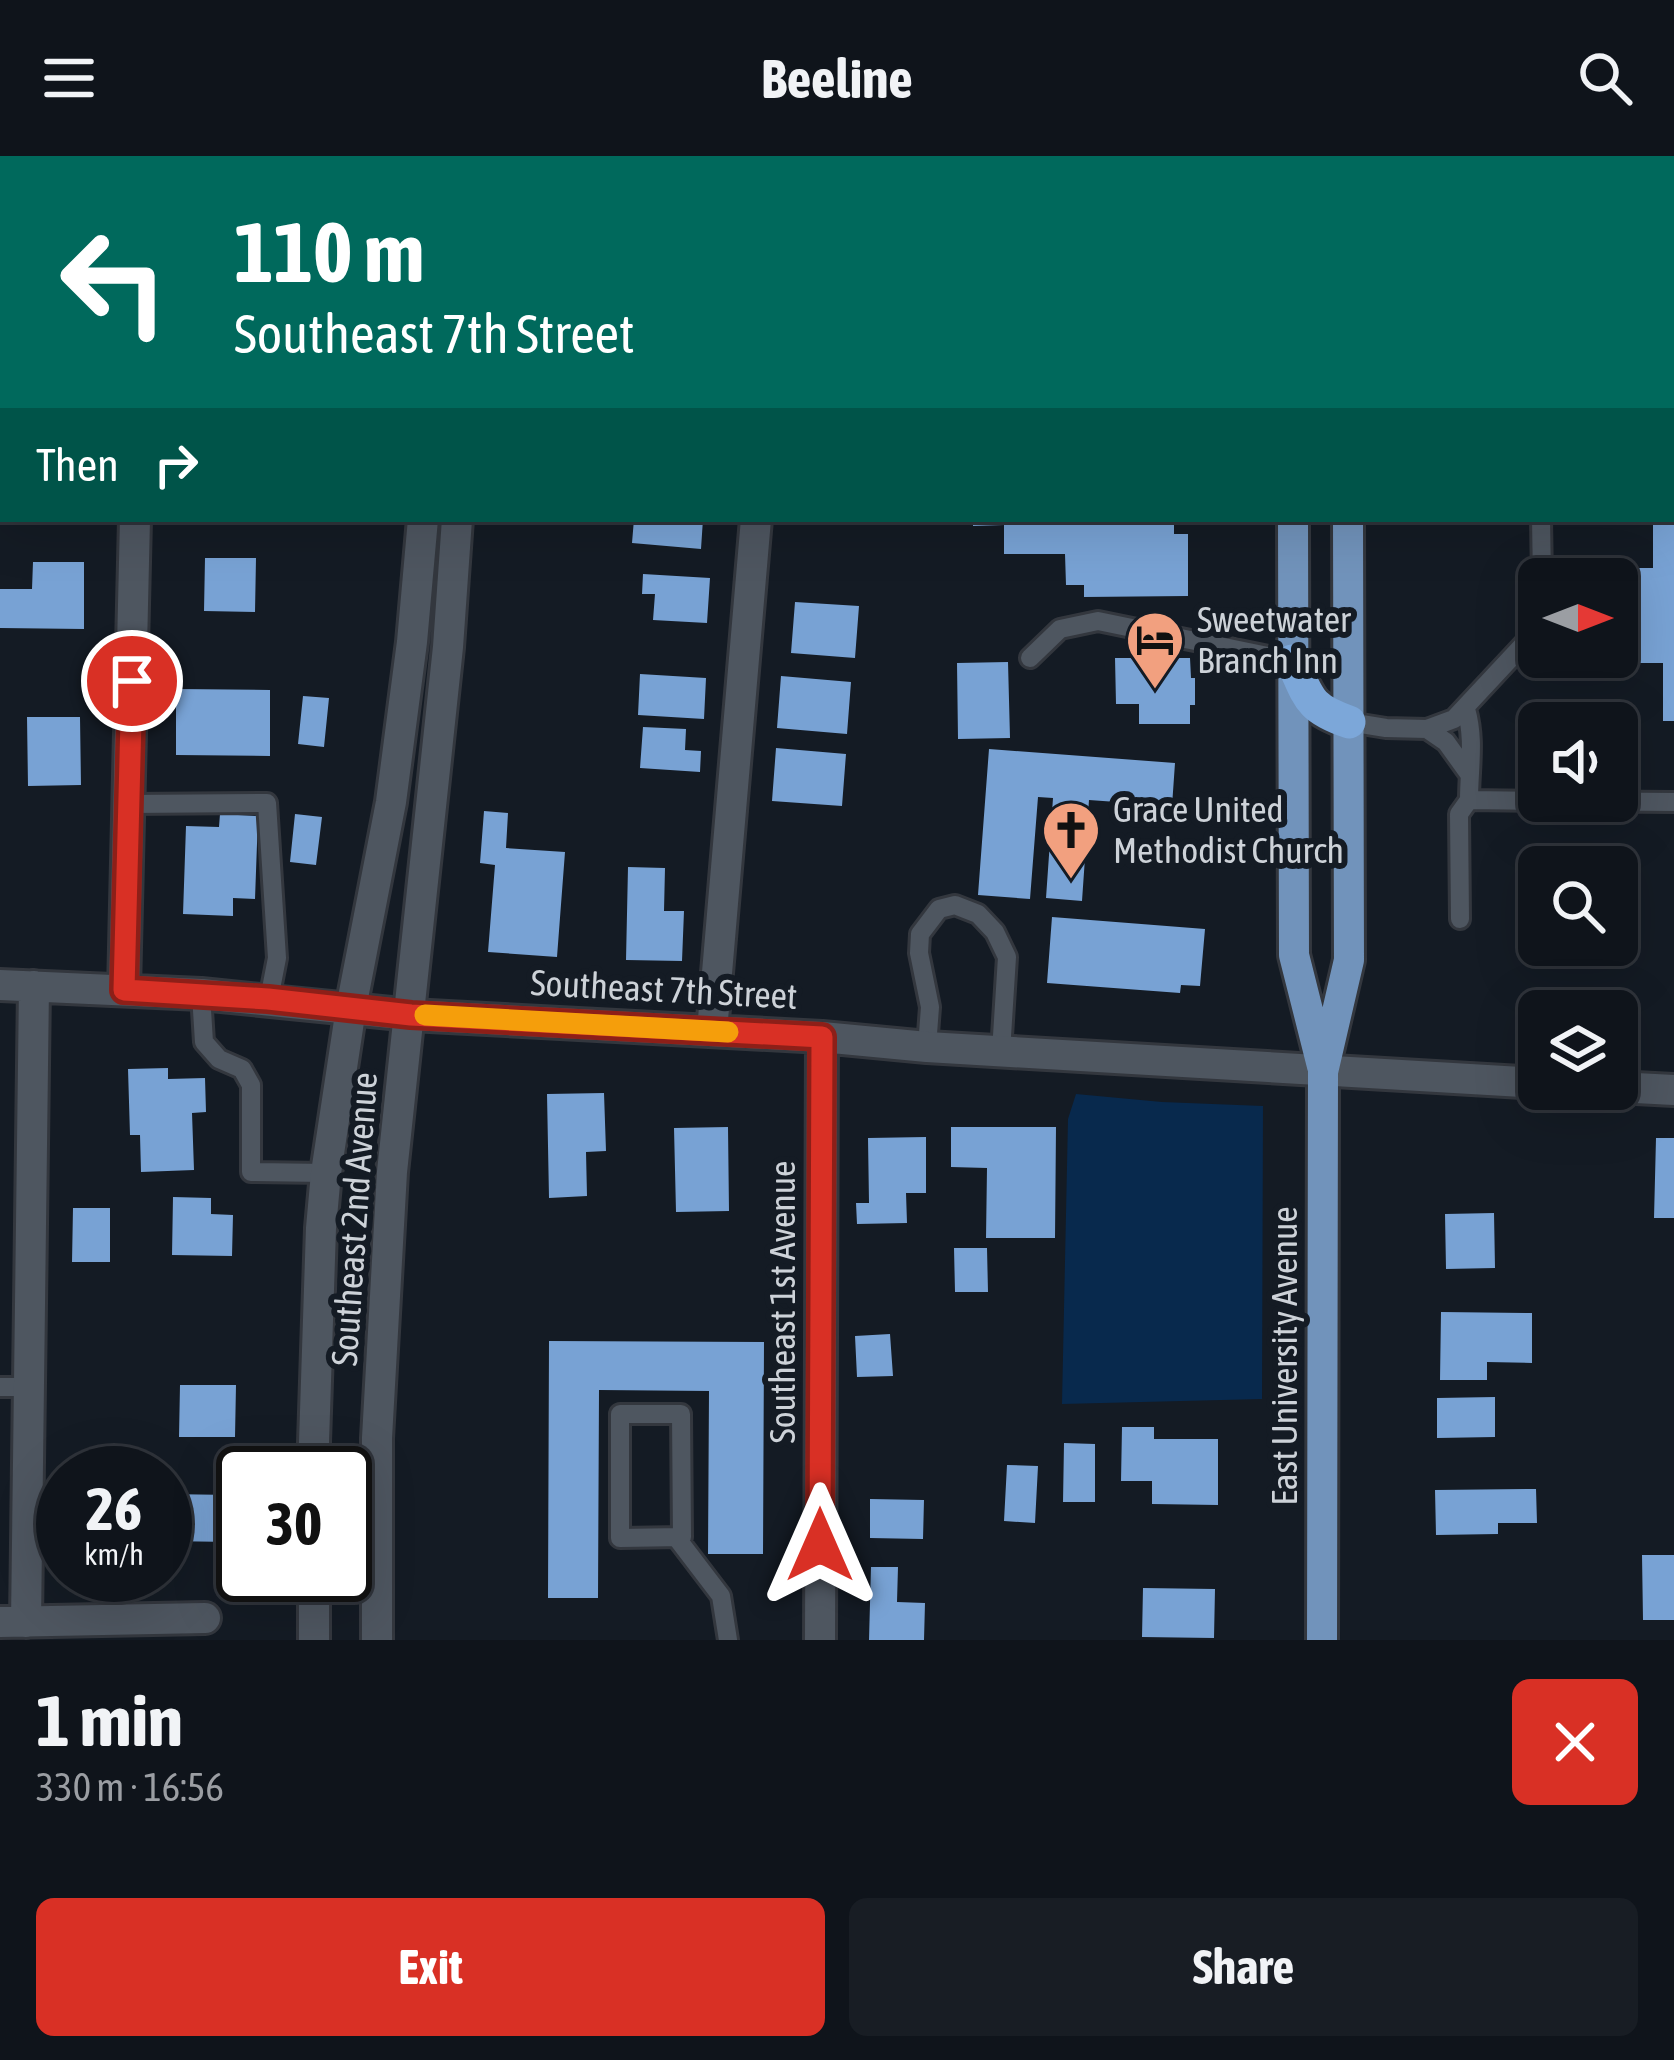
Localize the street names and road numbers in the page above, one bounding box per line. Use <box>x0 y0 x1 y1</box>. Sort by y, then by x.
street label: Southeast 7th Street <box>530 961 798 1017</box>
street label: Southeast 2nd Avenue <box>323 1071 385 1367</box>
street label: Southeast 1st Avenue <box>761 1161 803 1443</box>
street label: East University Avenue <box>1263 1206 1305 1506</box>

